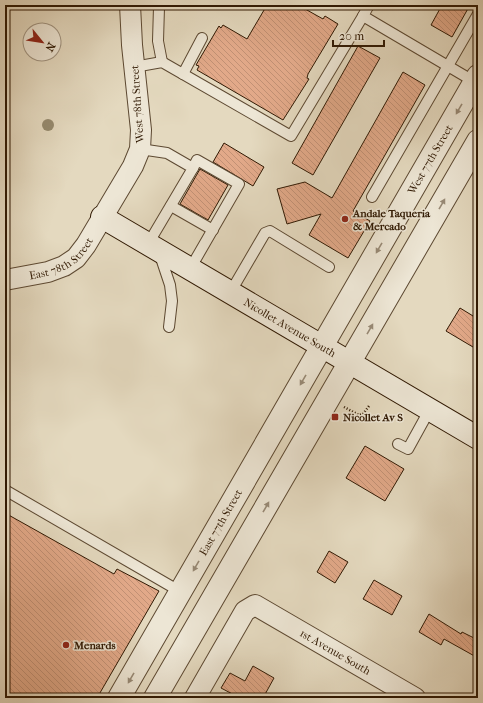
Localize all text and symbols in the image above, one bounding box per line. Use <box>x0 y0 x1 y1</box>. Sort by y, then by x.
north arrow <box>22 22 62 62</box>
scale bar <box>333 22 384 48</box>
text: 20 m <box>339 29 364 43</box>
text: N <box>42 40 58 54</box>
street label: West 78th Street <box>128 64 147 144</box>
one-way arrow <box>455 103 462 115</box>
street label: West 77th Street <box>405 122 456 197</box>
one-way arrow <box>438 198 445 210</box>
place label: Andale Taqueria & Mercado <box>352 207 431 233</box>
marker: Andale Taqueria & Mercado <box>340 214 350 224</box>
street label: East 78th Street <box>28 235 96 282</box>
one-way arrow <box>375 242 382 254</box>
street label: Nicollet Avenue South <box>241 296 339 360</box>
one-way arrow <box>366 323 373 335</box>
one-way arrow <box>299 375 307 385</box>
place label: Nicollet Av S <box>343 411 403 424</box>
marker: Nicollet Av S <box>330 412 340 422</box>
street label: East 77th Street <box>197 487 245 558</box>
one-way arrow <box>263 501 270 513</box>
one-way arrow <box>192 560 199 571</box>
street label: 1st Avenue South <box>297 627 374 678</box>
place label: Menards <box>73 639 115 652</box>
marker: Menards <box>61 640 71 650</box>
one-way arrow <box>127 672 134 684</box>

